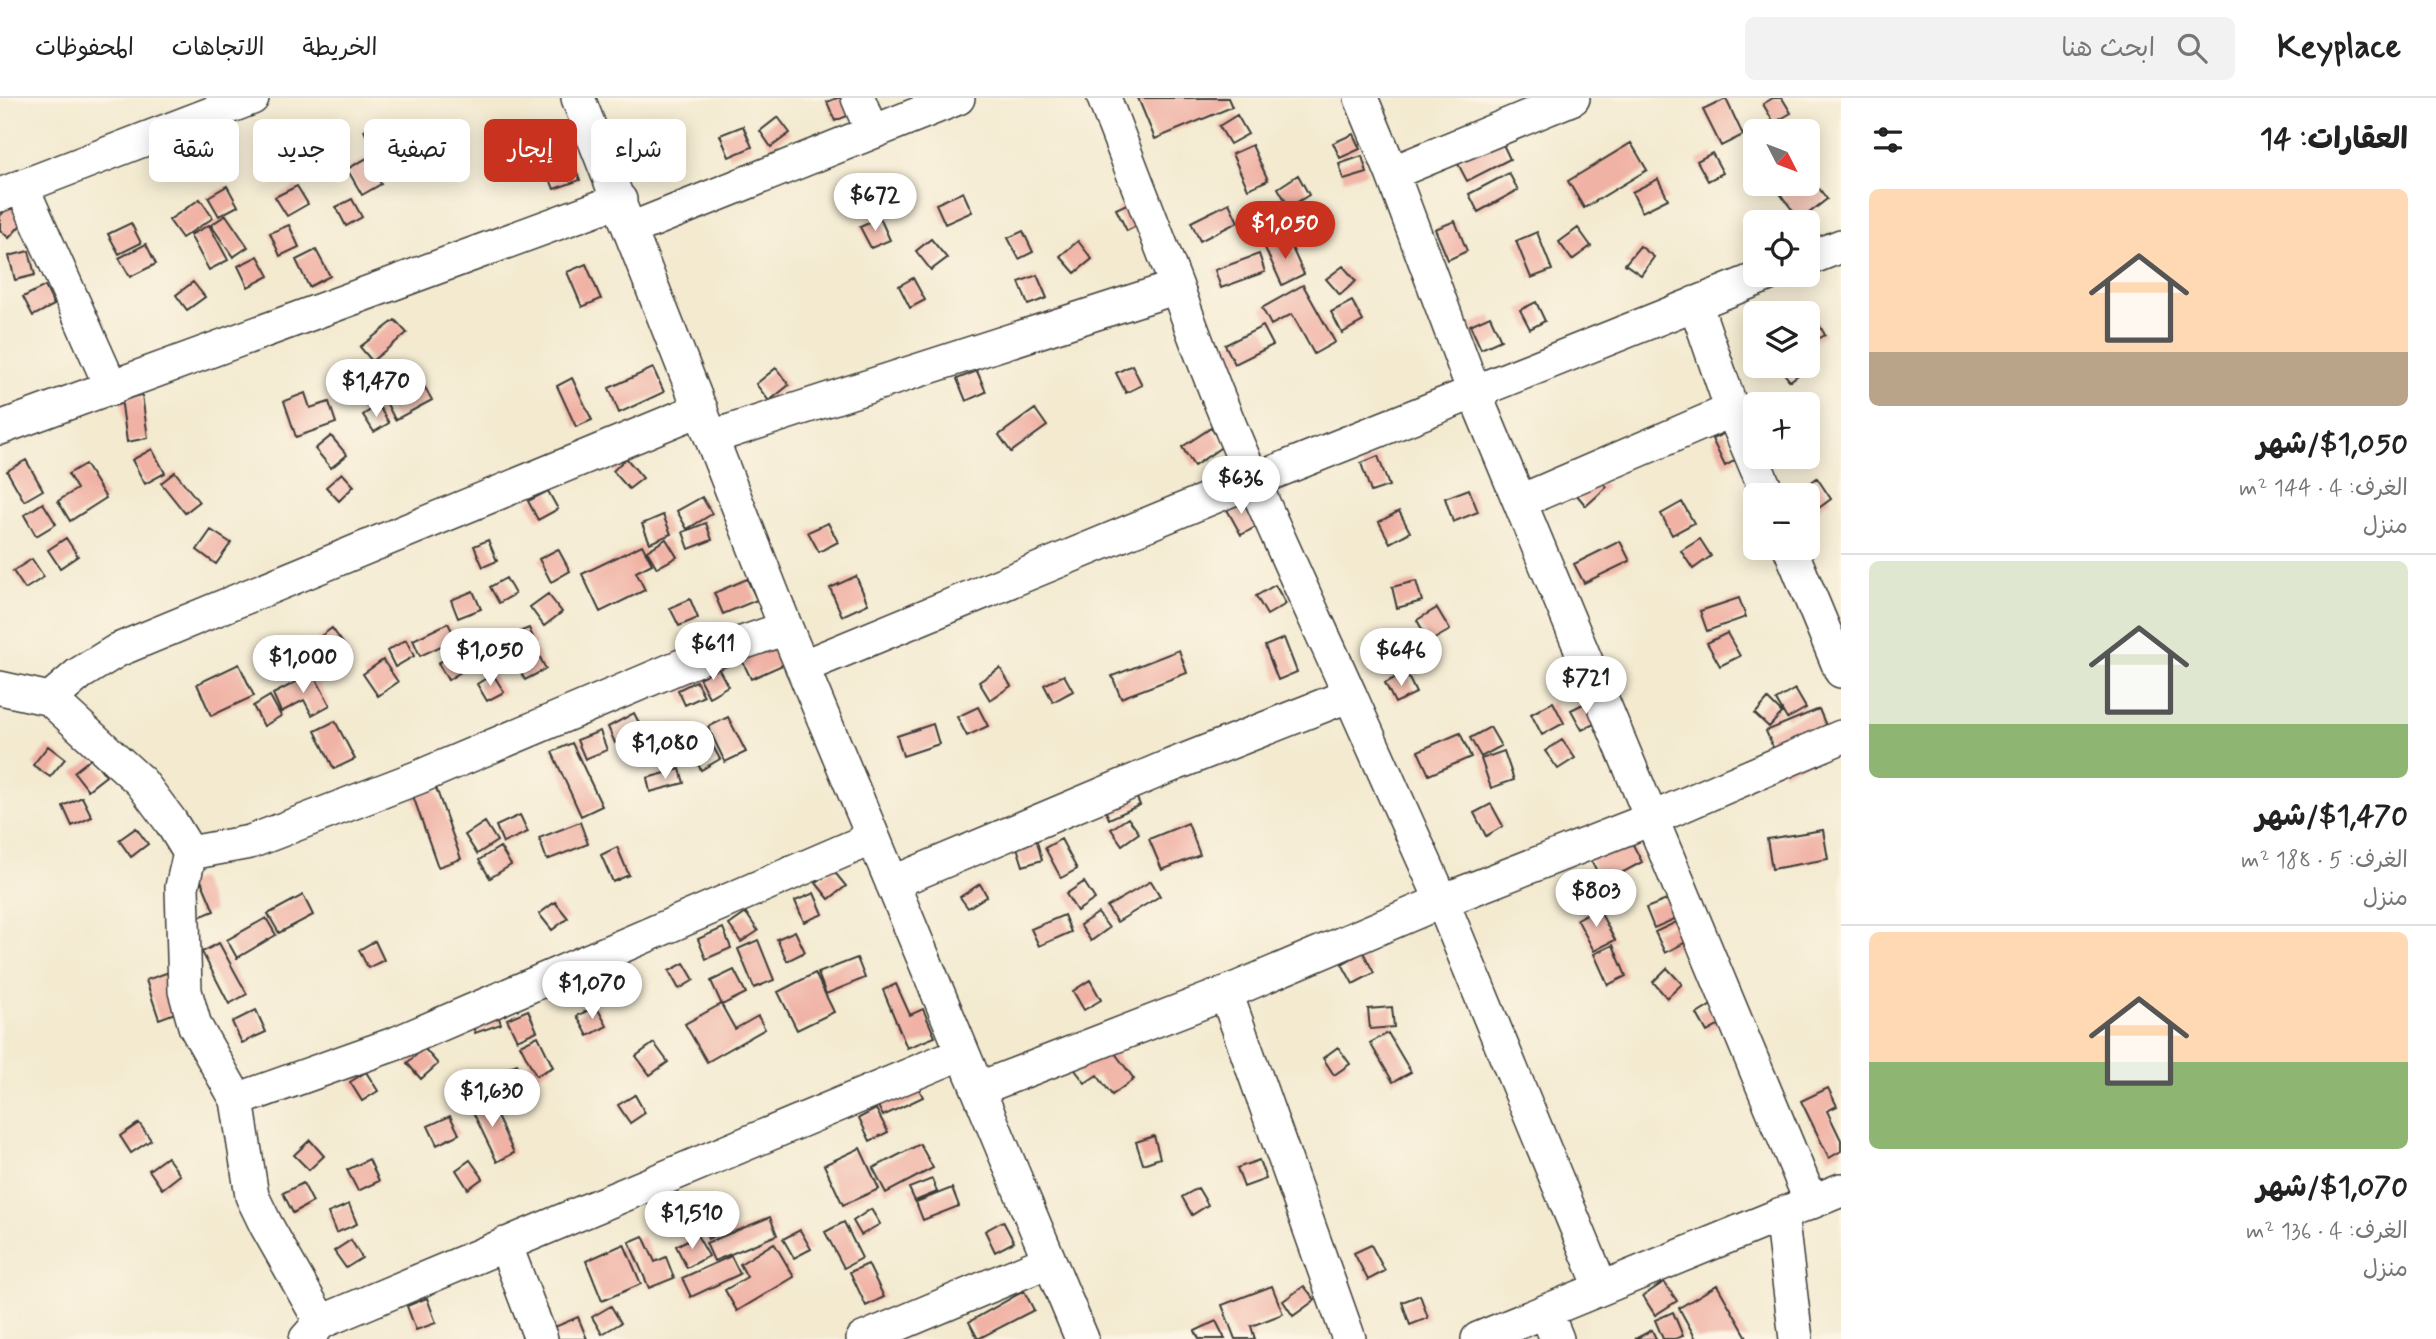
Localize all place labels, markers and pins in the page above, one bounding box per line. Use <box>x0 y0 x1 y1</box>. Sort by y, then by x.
pin: $672 <box>834 174 916 233</box>
pin: $1,050 <box>1228 202 1342 261</box>
pin: $1,470 <box>319 360 433 419</box>
pin: $636 <box>1200 456 1282 516</box>
pin: $611 <box>672 622 754 682</box>
pin: $1,050 <box>433 628 547 688</box>
pin: $646 <box>1360 628 1442 688</box>
pin: $1,000 <box>246 636 360 695</box>
pin: $721 <box>1545 656 1627 716</box>
pin: $1,080 <box>608 722 722 781</box>
pin: $803 <box>1555 870 1637 929</box>
pin: $1,070 <box>535 962 649 1021</box>
pin: $1,630 <box>435 1070 549 1129</box>
pin: $1,510 <box>635 1192 749 1251</box>

